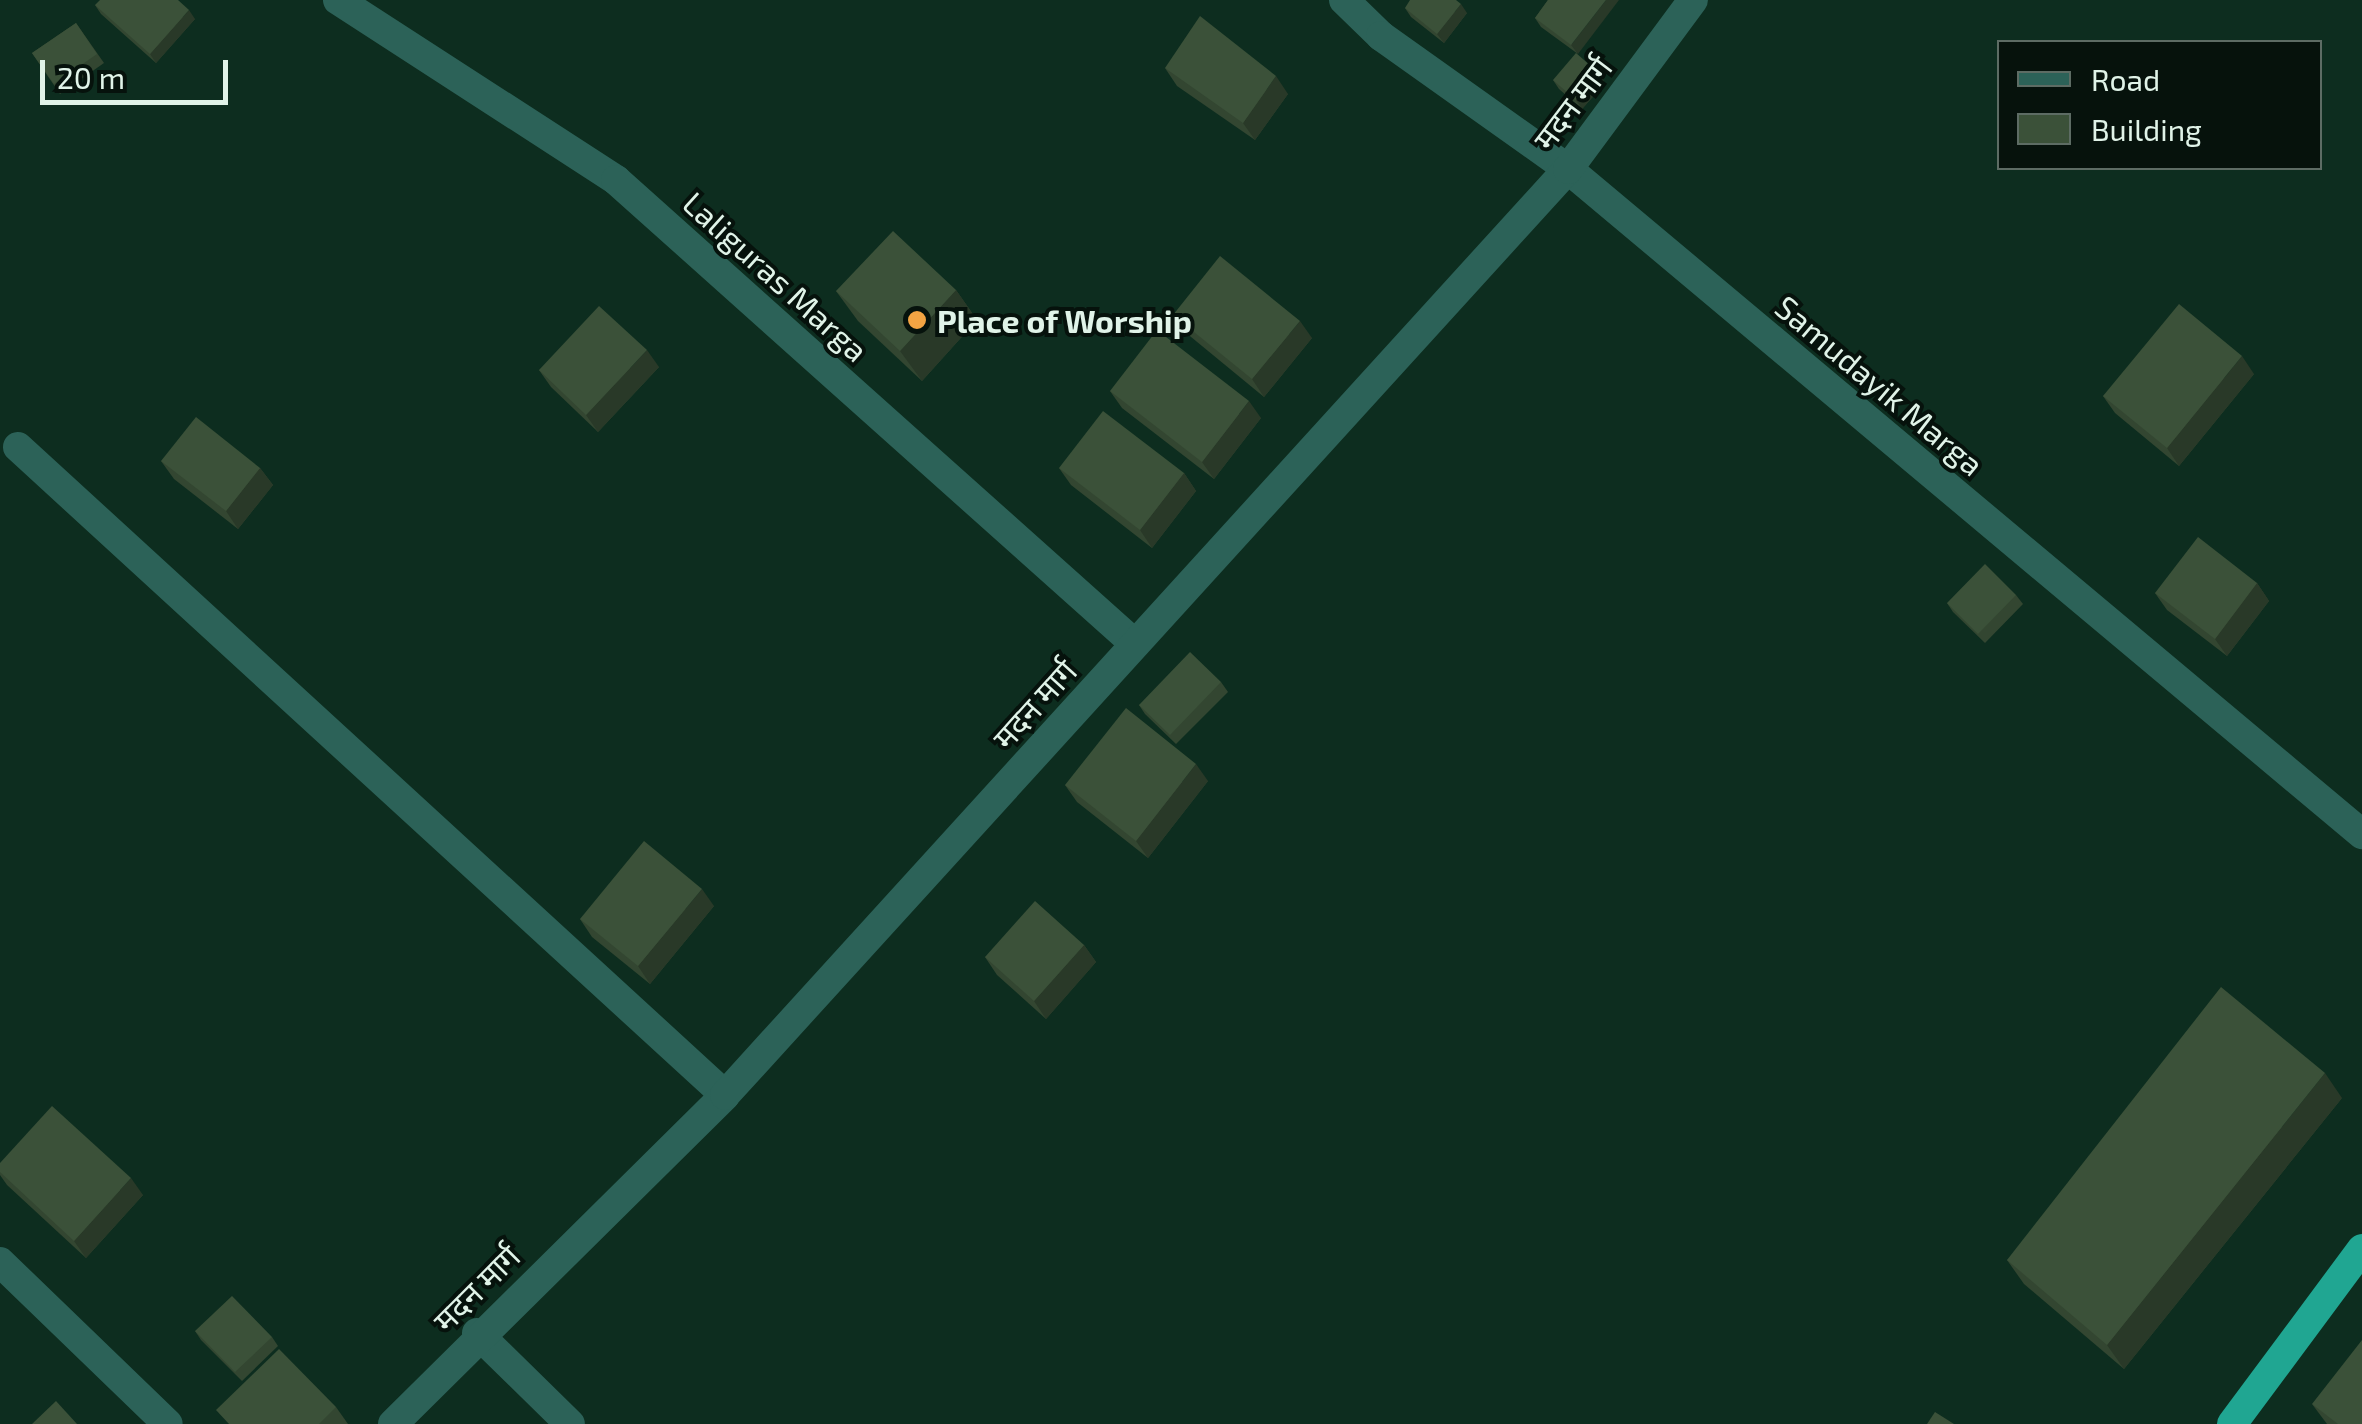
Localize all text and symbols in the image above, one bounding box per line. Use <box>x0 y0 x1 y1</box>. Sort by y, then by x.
scale bar <box>45 40 232 102</box>
legend <box>1997 40 2322 170</box>
street label: मदन मार्ग <box>1525 49 1619 157</box>
text: 20 m <box>57 59 125 95</box>
text: Road <box>2091 61 2160 97</box>
text: Building <box>2091 111 2202 147</box>
street label: Laliguras Marga <box>676 183 876 369</box>
street label: Samudayik Marga <box>1768 287 1992 483</box>
place label: Place of Worship <box>937 301 1193 339</box>
marker: Place of Worship <box>906 309 928 331</box>
street label: मदन मार्ग <box>984 652 1084 756</box>
street label: मदन मार्ग <box>425 1237 527 1339</box>

